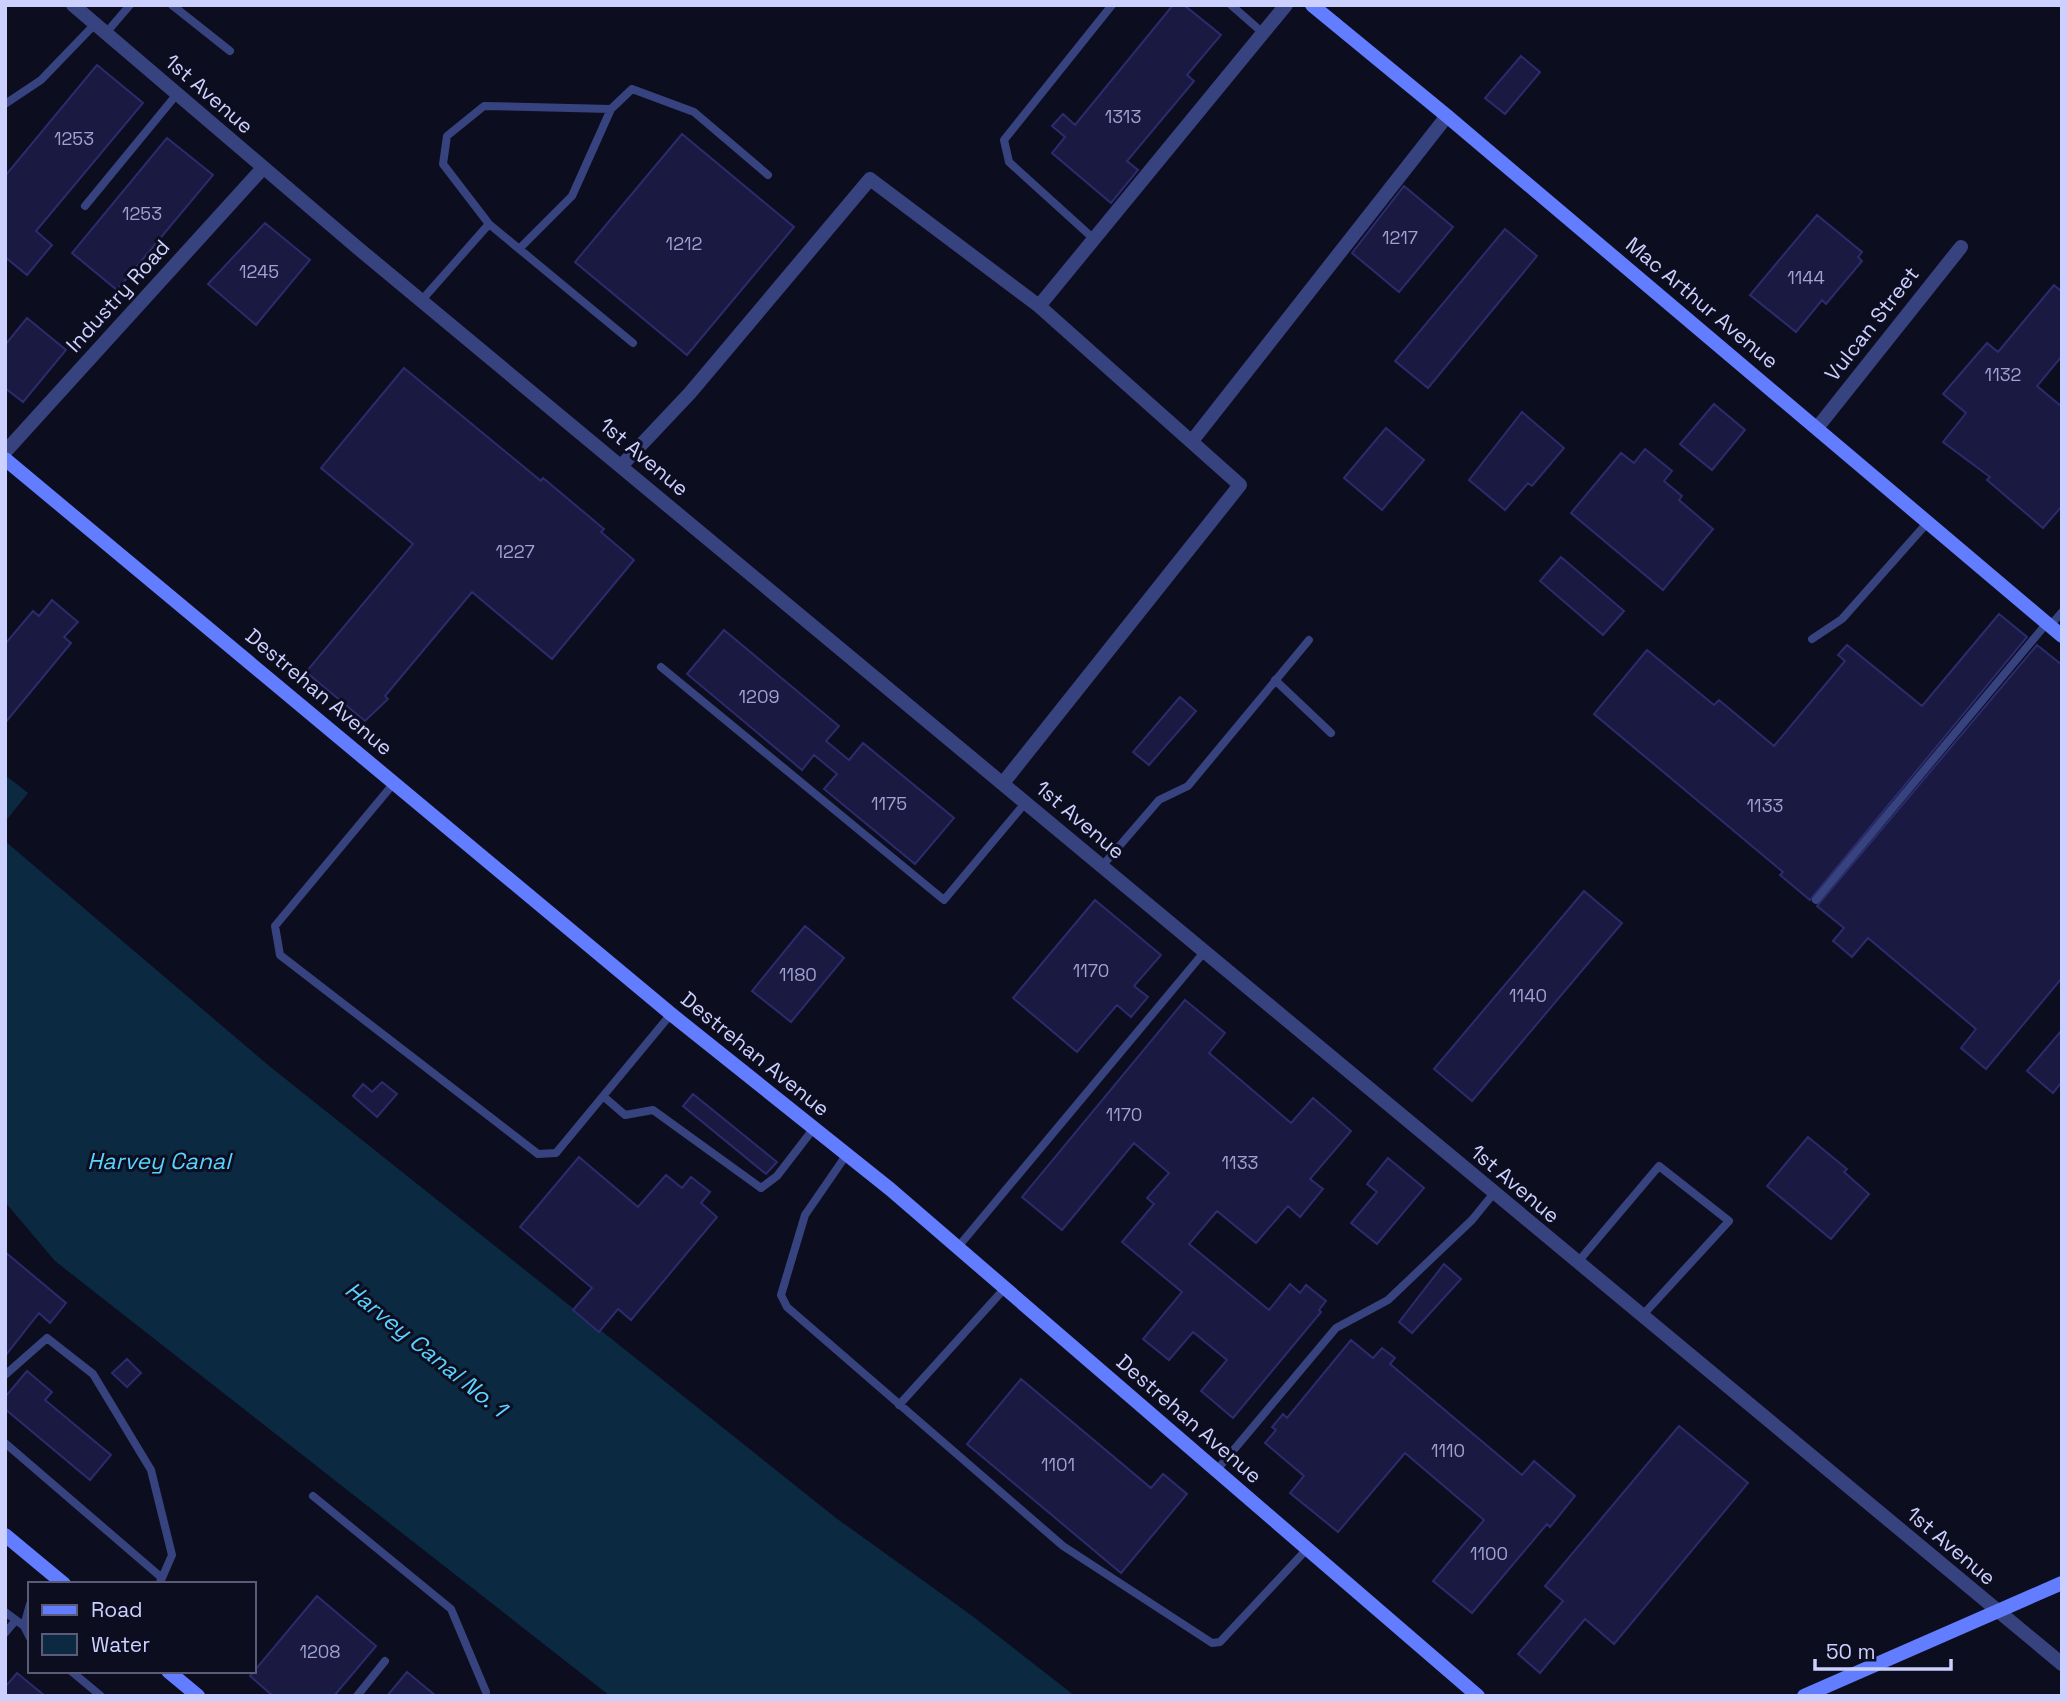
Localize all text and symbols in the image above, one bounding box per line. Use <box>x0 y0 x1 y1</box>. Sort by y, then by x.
street label: 1st Avenue <box>160 48 259 139</box>
house number: 1313 <box>1105 105 1141 128</box>
house number: 1253 <box>54 127 94 150</box>
house number: 1253 <box>122 202 162 225</box>
house number: 1217 <box>1382 226 1418 249</box>
street label: Mac Arthur Avenue <box>1620 231 1784 374</box>
house number: 1212 <box>666 232 702 255</box>
street label: Industry Road <box>60 234 175 358</box>
house number: 1245 <box>239 260 279 283</box>
street label: Vulcan Street <box>1819 261 1925 386</box>
house number: 1144 <box>1787 266 1825 289</box>
house number: 1132 <box>1985 363 2021 386</box>
street label: 1st Avenue <box>594 411 695 502</box>
house number: 1227 <box>495 540 535 563</box>
street label: Destrehan Avenue <box>240 622 398 761</box>
house number: 1209 <box>739 685 779 708</box>
street label: 1st Avenue <box>1030 774 1131 865</box>
house number: 1175 <box>871 792 907 815</box>
house number: 1133 <box>1747 794 1783 817</box>
house number: 1170 <box>1073 959 1109 982</box>
house number: 1180 <box>779 963 817 986</box>
house number: 1140 <box>1509 984 1547 1007</box>
street label: Destrehan Avenue <box>675 985 835 1122</box>
house number: 1170 <box>1106 1103 1142 1126</box>
street label: 1st Avenue <box>1465 1138 1566 1229</box>
water label: Harvey Canal <box>87 1146 233 1176</box>
house number: 1133 <box>1222 1151 1258 1174</box>
water label: Harvey Canal No. 1 <box>339 1275 515 1425</box>
street label: Destrehan Avenue <box>1111 1348 1268 1489</box>
house number: 1110 <box>1431 1439 1465 1462</box>
house number: 1101 <box>1041 1453 1075 1476</box>
street label: 1st Avenue <box>1901 1500 2002 1591</box>
house number: 1100 <box>1470 1542 1508 1565</box>
legend <box>28 1582 256 1673</box>
text: Road <box>91 1596 143 1623</box>
scale bar <box>1815 1628 1952 1672</box>
text: Water <box>91 1631 150 1658</box>
text: 50 m <box>1826 1638 1876 1665</box>
house number: 1208 <box>299 1640 341 1663</box>

